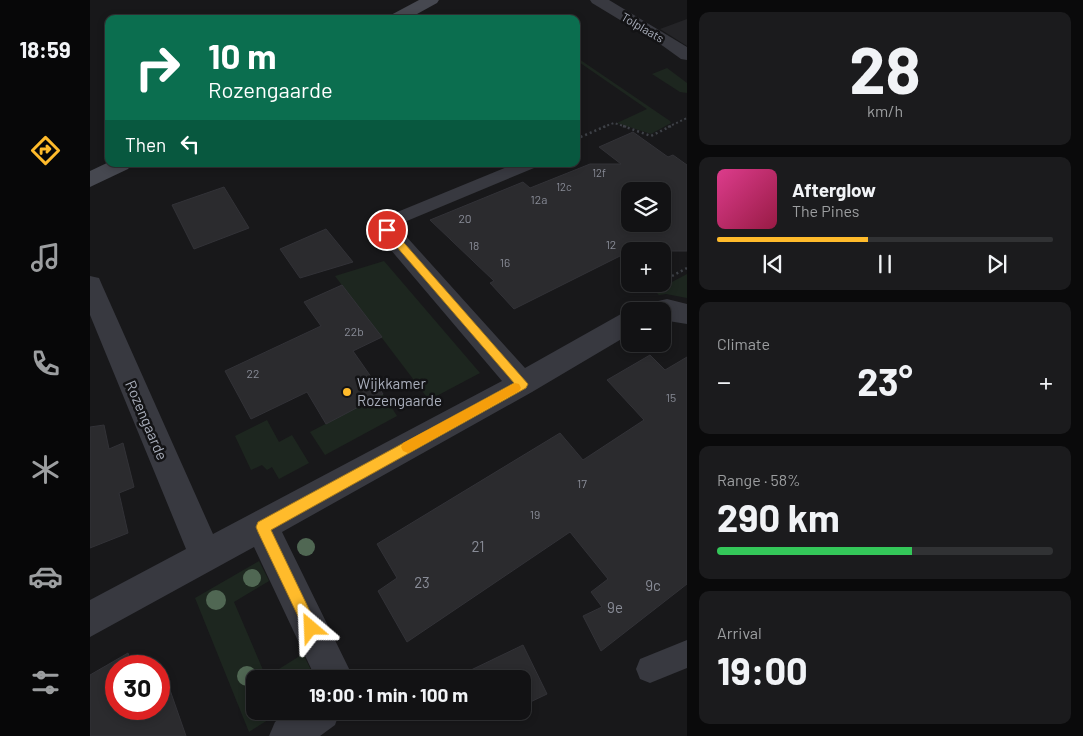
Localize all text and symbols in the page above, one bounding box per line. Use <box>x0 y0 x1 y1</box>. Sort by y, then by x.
street label: Tolplaats <box>619 9 667 45</box>
text: 28 <box>849 29 921 107</box>
text: 10 m <box>208 34 277 76</box>
icon: right <box>125 35 190 100</box>
text: 18:59 <box>19 36 71 62</box>
text: Rozengaarde <box>208 76 333 102</box>
text: km/h <box>867 101 903 120</box>
icon: left <box>176 130 204 158</box>
icon: directions <box>28 133 63 168</box>
text: Then <box>125 133 166 156</box>
house number: 12f <box>592 166 606 179</box>
text: Afterglow <box>792 178 876 201</box>
house number: 12c <box>556 180 572 193</box>
map controls <box>621 182 671 352</box>
button: layers <box>621 182 671 232</box>
house number: 12a <box>531 192 547 206</box>
text: The Pines <box>792 201 860 220</box>
pin <box>366 209 408 251</box>
house number: 20 <box>458 211 472 225</box>
icon: arrive <box>373 216 401 244</box>
house number: 12 <box>606 237 616 251</box>
house number: 18 <box>469 238 479 252</box>
icon: music <box>28 240 63 275</box>
button: + <box>621 242 671 292</box>
icon: previous <box>759 250 787 278</box>
icon: pause <box>871 250 899 278</box>
icon: next <box>983 250 1011 278</box>
house number: 16 <box>500 255 510 269</box>
button: − <box>621 302 671 352</box>
house number: 22b <box>344 324 364 338</box>
text: Climate <box>717 334 770 353</box>
icon: phone <box>28 346 63 381</box>
text: 23° <box>857 358 913 404</box>
text: − <box>717 364 731 398</box>
text: + <box>1039 364 1053 398</box>
house number: 22 <box>247 366 259 380</box>
place label: Wijkkamer Rozengaarde <box>357 374 442 409</box>
street label: Rozengaarde <box>122 377 172 463</box>
marker: Wijkkamer Rozengaarde <box>341 386 353 398</box>
house number: 15 <box>666 390 676 404</box>
icon: climate <box>28 452 63 487</box>
text: Range · 58% <box>717 470 801 489</box>
house number: 17 <box>577 476 587 490</box>
text: 290 km <box>717 494 840 540</box>
house number: 19 <box>530 507 540 521</box>
house number: 21 <box>471 537 485 555</box>
icon: car <box>28 559 63 594</box>
house number: 23 <box>414 573 430 591</box>
house number: 9c <box>645 576 661 594</box>
house number: 9e <box>607 598 623 616</box>
position arrow <box>284 601 336 653</box>
text: Arrival <box>717 623 762 642</box>
text: 19:00 <box>717 647 808 693</box>
speed limit sign: 30 <box>105 655 170 720</box>
icon: filters <box>28 665 63 700</box>
text: 19:00 · 1 min · 100 m <box>309 683 468 706</box>

